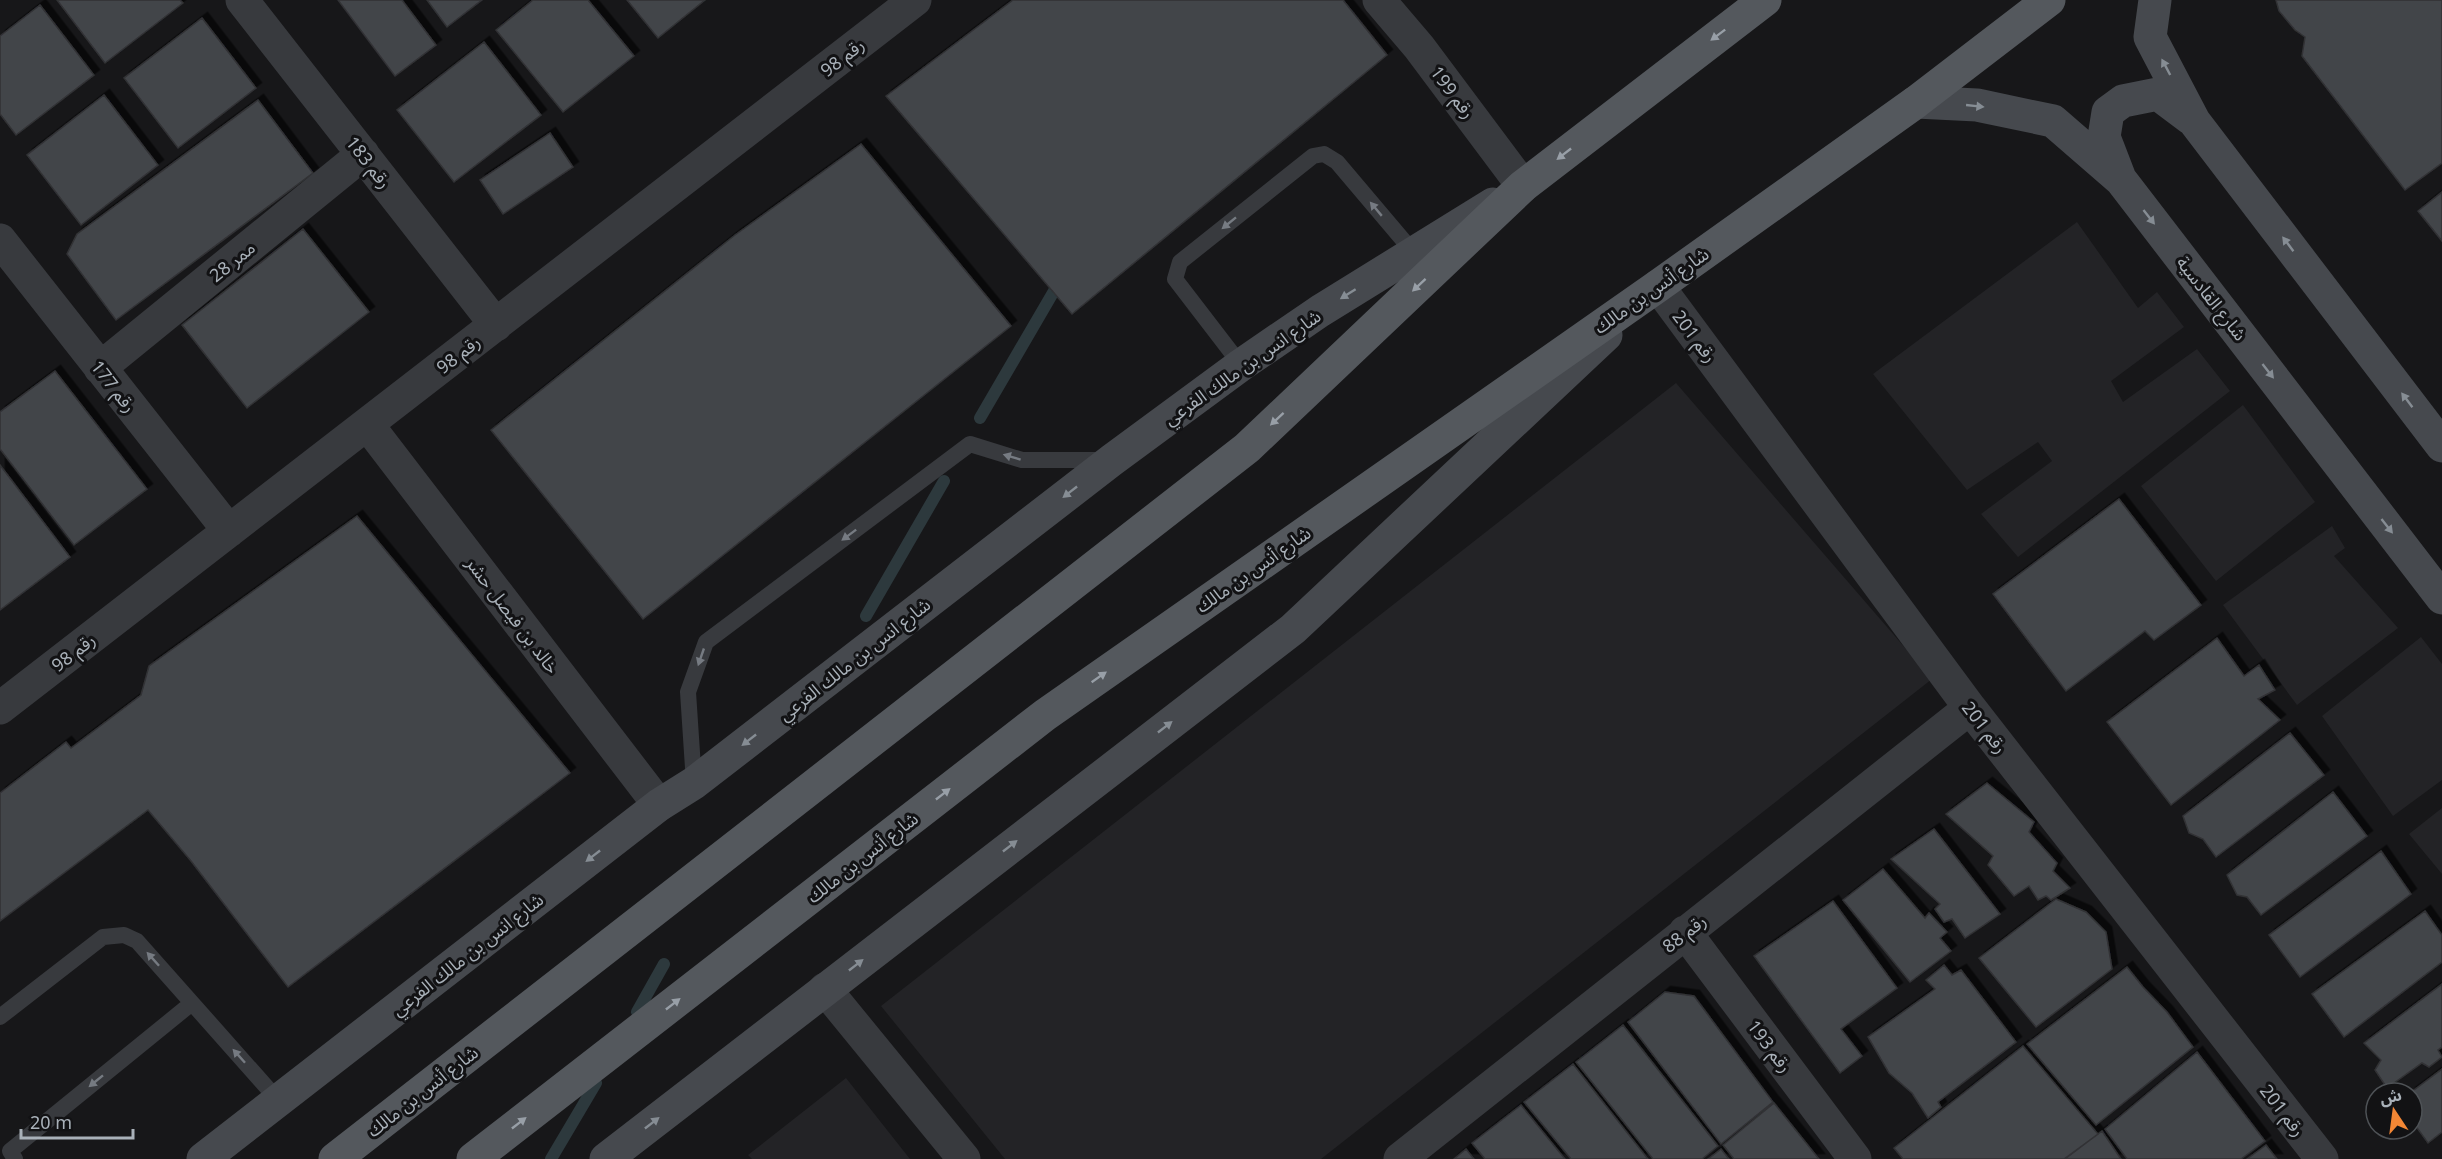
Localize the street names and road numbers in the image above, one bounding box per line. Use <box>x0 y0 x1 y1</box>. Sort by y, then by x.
street label: رقم 98 <box>815 32 870 83</box>
street label: رقم 199 <box>1424 61 1481 124</box>
street label: رقم 183 <box>340 131 397 194</box>
street label: ممر 28 <box>204 235 260 287</box>
street label: شارع أنس بن مالك <box>1589 241 1715 341</box>
street label: شارع القادسية <box>2169 251 2253 347</box>
street label: شارع انس بن مالك الفرعي <box>1159 304 1327 433</box>
street label: رقم 201 <box>1666 305 1723 368</box>
street label: رقم 98 <box>431 329 486 380</box>
street label: رقم 177 <box>85 355 142 418</box>
street label: شارع أنس بن مالك <box>1191 520 1317 620</box>
street label: خالد بن فيصل حشر <box>461 551 565 678</box>
street label: شارع انس بن مالك الفرعي <box>773 592 937 728</box>
street label: رقم 98 <box>46 627 101 678</box>
street label: رقم 201 <box>1956 696 2013 759</box>
street label: شارع أنس بن مالك <box>801 806 924 910</box>
street label: شارع انس بن مالك الفرعي <box>386 887 550 1023</box>
street label: رقم 88 <box>1657 908 1712 959</box>
street label: رقم 193 <box>1741 1015 1798 1078</box>
street label: شارع أنس بن مالك <box>361 1040 484 1144</box>
street label: رقم 201 <box>2254 1079 2311 1142</box>

